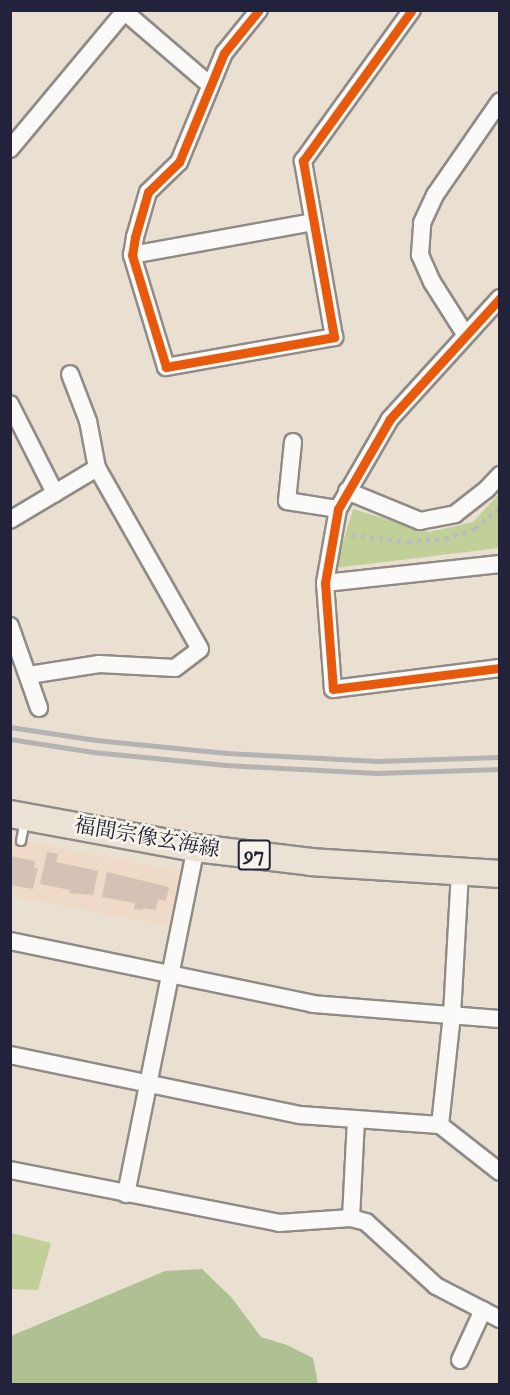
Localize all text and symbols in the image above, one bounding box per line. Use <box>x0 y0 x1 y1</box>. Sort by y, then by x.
street label: 福間宗像玄海線 <box>72 813 222 863</box>
road number: 97 <box>238 838 270 872</box>

